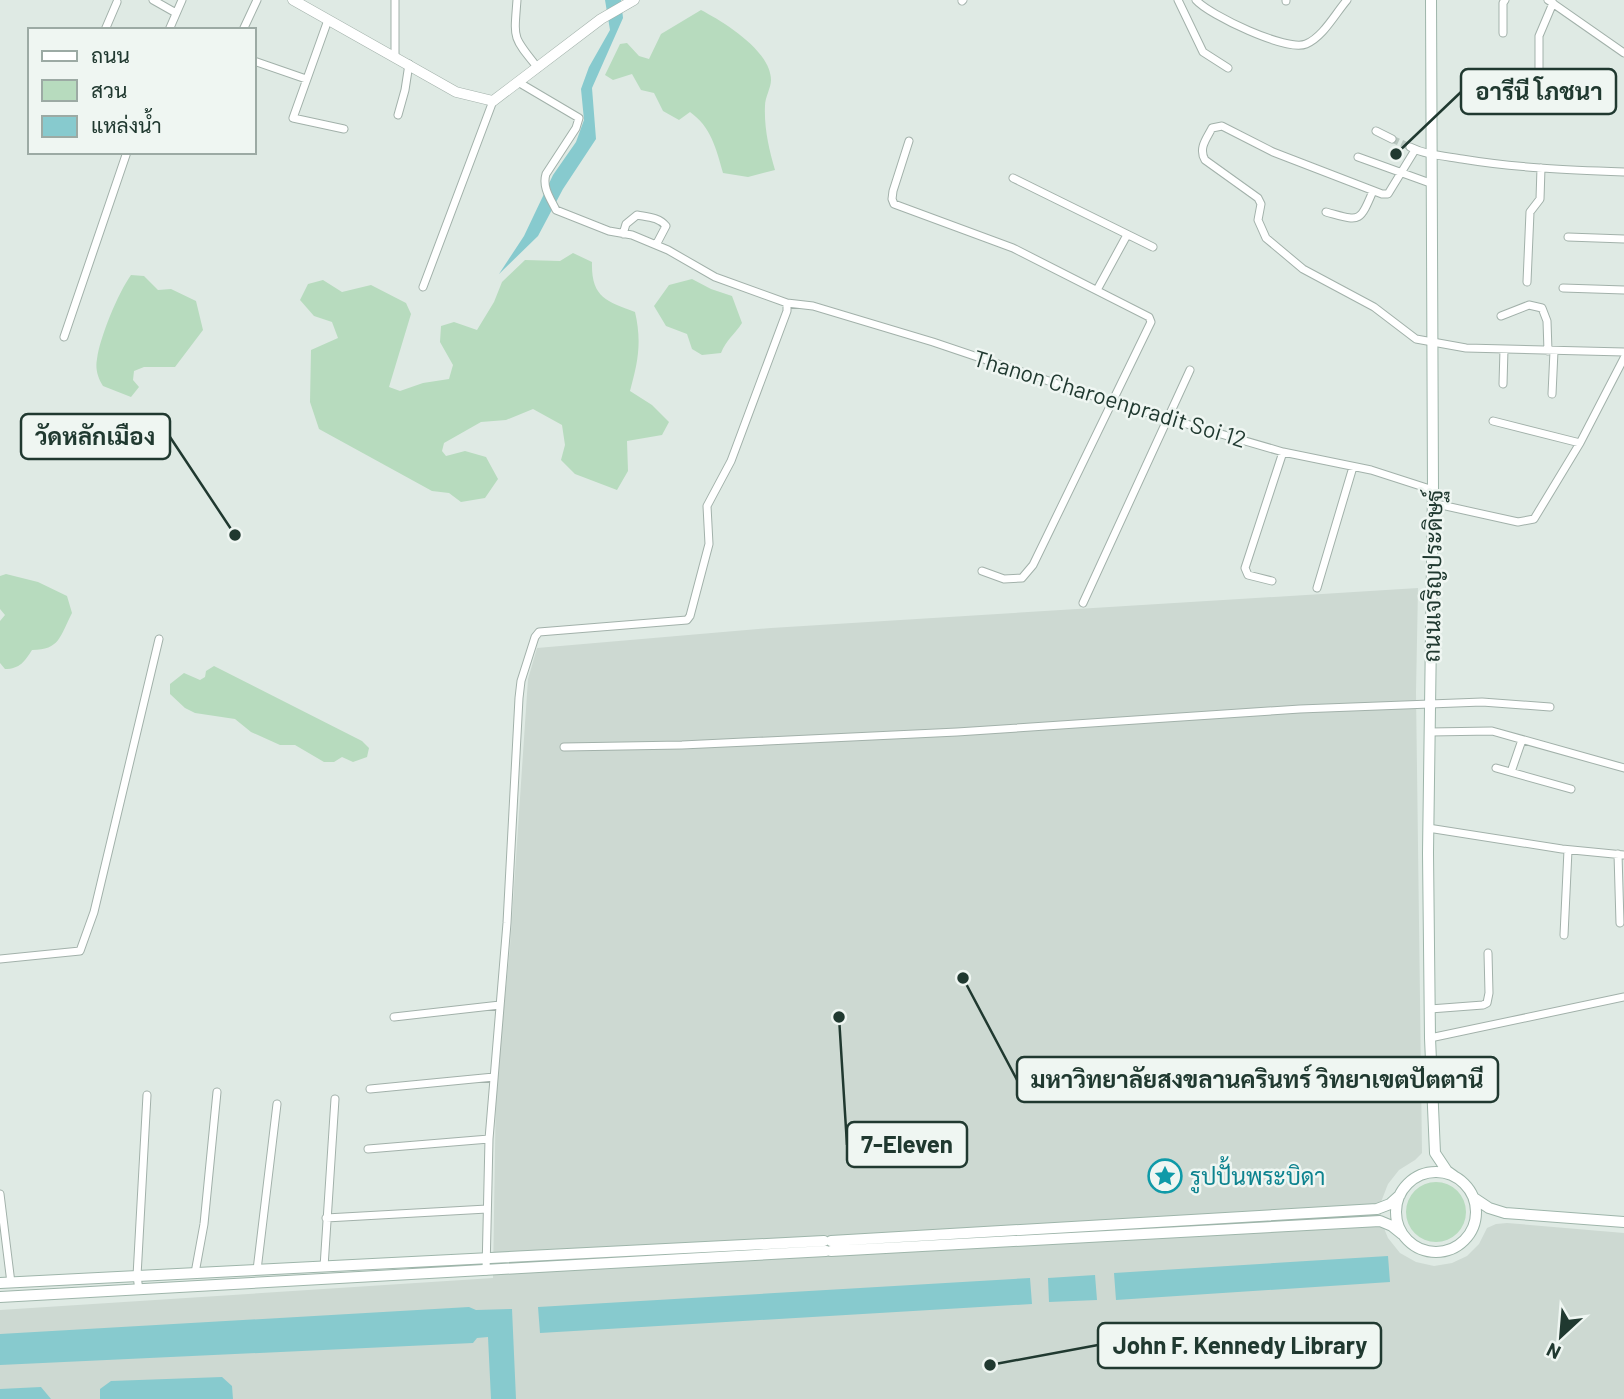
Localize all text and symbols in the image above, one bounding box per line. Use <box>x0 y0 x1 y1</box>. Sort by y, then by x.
legend <box>28 28 256 154</box>
text: ถนน <box>91 42 130 67</box>
callout: อารีนี โภชนา <box>1461 69 1616 114</box>
text: อารีนี โภชนา <box>1475 76 1603 105</box>
text: สวน <box>91 77 127 102</box>
text: แหล่งน้ำ <box>91 108 162 137</box>
street label: Thanon Charoenpradit Soi 12 <box>970 343 1250 453</box>
callout: วัดหลักเมือง <box>21 414 170 459</box>
text: วัดหลักเมือง <box>35 421 155 450</box>
street label: ถนนเจริญประดิษฐ์ <box>1415 489 1451 663</box>
callout: มหาวิทยาลัยสงขลานครินทร์ วิทยาเขตปัตตานี <box>1017 1057 1498 1102</box>
text: มหาวิทยาลัยสงขลานครินทร์ วิทยาเขตปัตตานี <box>1030 1064 1484 1093</box>
callout: 7-Eleven <box>847 1122 967 1167</box>
text: 7-Eleven <box>861 1129 953 1158</box>
place label: รูปปั้นพระบิดา <box>1190 1156 1326 1194</box>
place icon: รูปปั้นพระบิดา <box>1146 1157 1184 1195</box>
north arrow <box>1526 1301 1596 1371</box>
callout: John F. Kennedy Library <box>1098 1323 1381 1368</box>
text: John F. Kennedy Library <box>1113 1330 1367 1359</box>
text: N <box>1543 1339 1564 1365</box>

